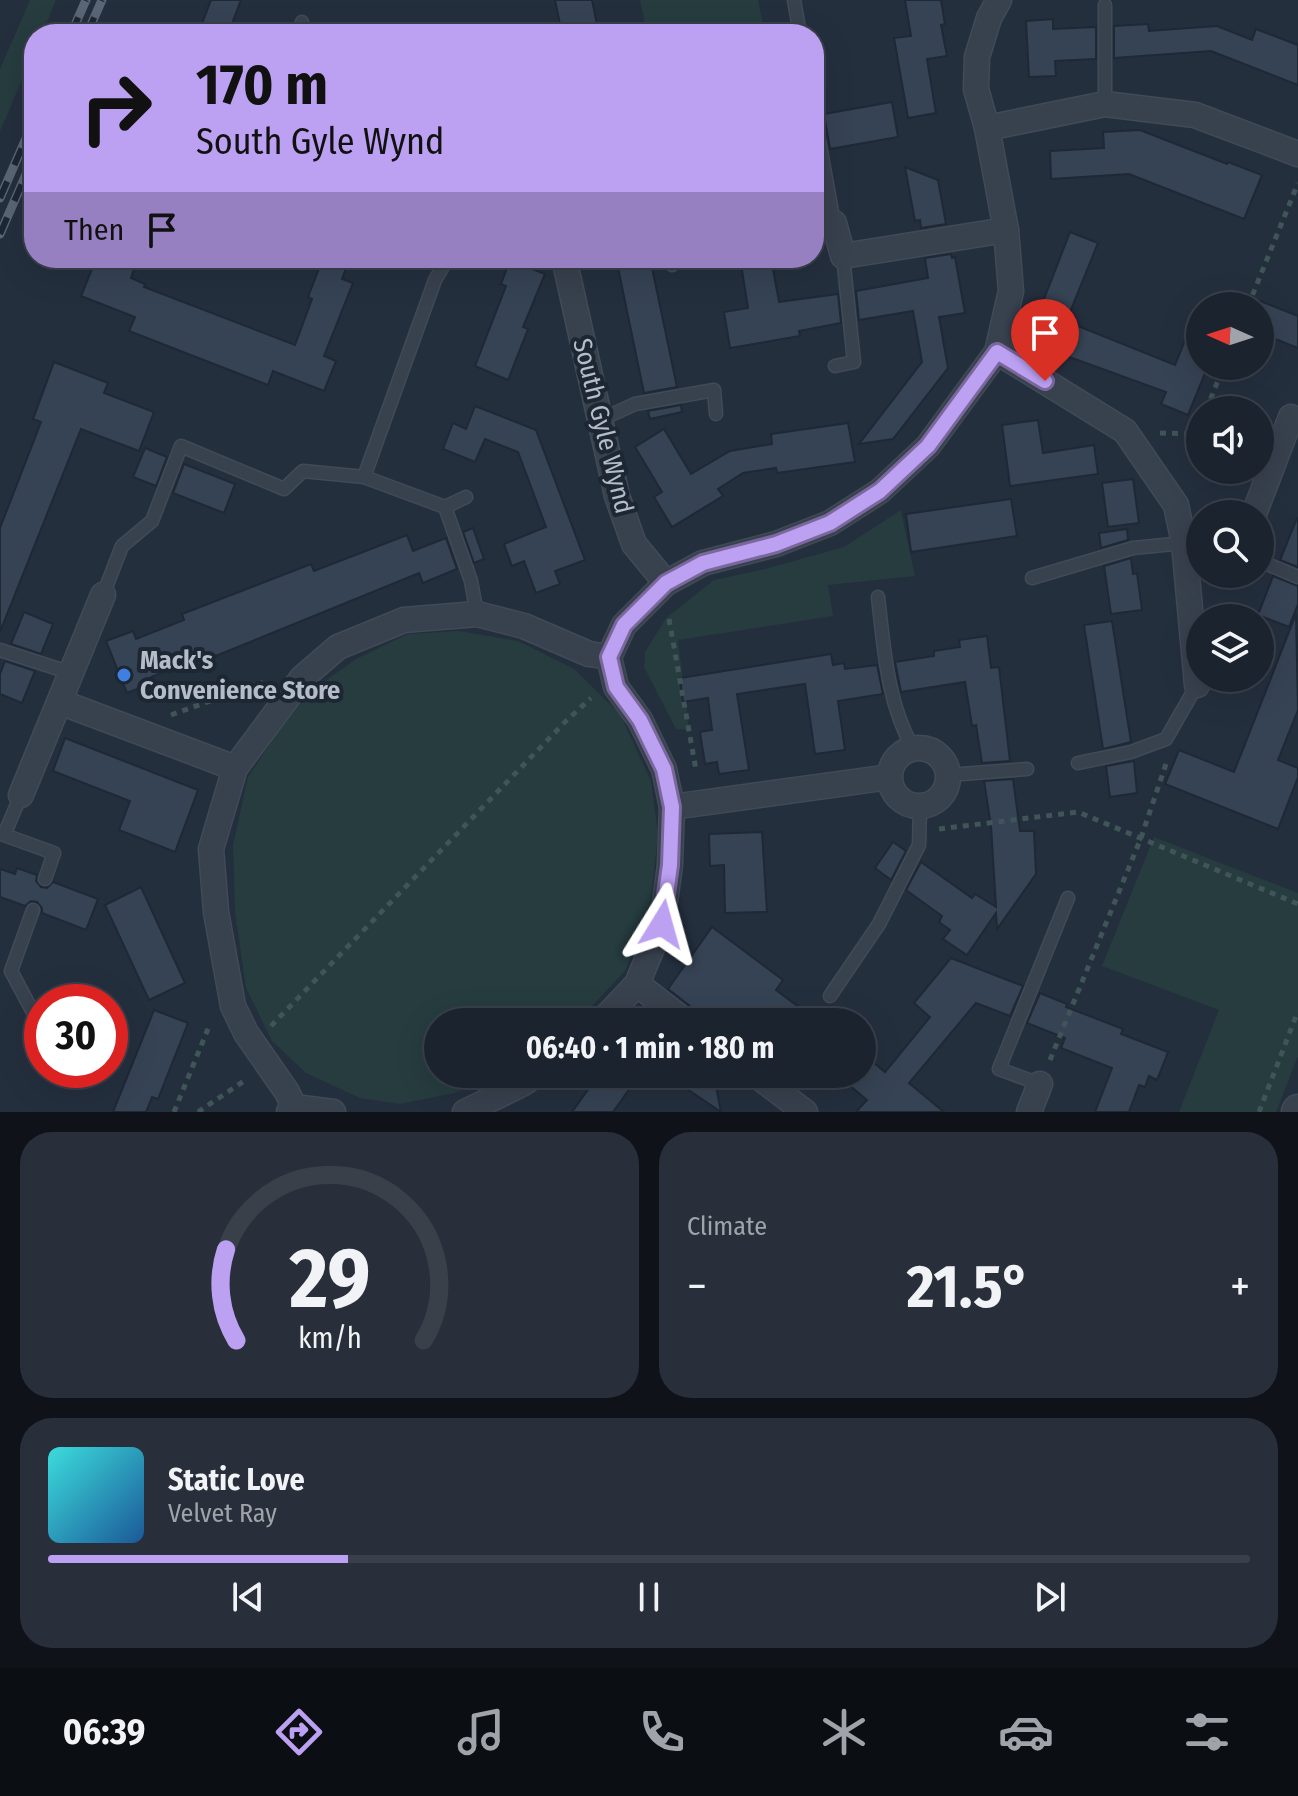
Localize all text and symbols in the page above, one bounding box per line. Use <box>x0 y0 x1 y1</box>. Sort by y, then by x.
text: 170 m <box>196 52 328 119</box>
icon: right <box>64 56 168 160</box>
text: South Gyle Wynd <box>196 120 444 164</box>
icon: arrive <box>140 208 184 252</box>
text: Then <box>64 212 124 248</box>
north arrow <box>1186 292 1274 380</box>
map controls <box>1186 292 1274 692</box>
pin <box>1011 299 1079 381</box>
icon: arrive <box>1023 311 1067 355</box>
street label: South Gyle Wynd <box>566 335 640 517</box>
button: sound <box>1186 396 1274 484</box>
button: search <box>1186 500 1274 588</box>
button: layers <box>1186 604 1274 692</box>
place label: Mack's Convenience Store <box>140 645 340 706</box>
marker: Mack's Convenience Store <box>115 666 133 684</box>
position arrow <box>620 882 704 966</box>
speed limit sign: 30 <box>24 984 128 1088</box>
text: 06:40 · 1 min · 180 m <box>526 1030 774 1066</box>
text: Climate <box>687 1211 767 1242</box>
text: 29 <box>288 1229 370 1329</box>
text: 21.5° <box>907 1251 1030 1323</box>
text: − <box>687 1260 707 1313</box>
text: + <box>1230 1260 1250 1313</box>
text: km/h <box>298 1321 361 1356</box>
text: Static Love <box>168 1462 305 1498</box>
text: Velvet Ray <box>168 1498 277 1529</box>
icon: previous <box>226 1575 270 1619</box>
icon: pause <box>627 1575 671 1619</box>
icon: next <box>1028 1575 1072 1619</box>
icon: directions <box>271 1704 327 1760</box>
icon: music <box>453 1704 509 1760</box>
icon: phone <box>634 1704 690 1760</box>
icon: climate <box>816 1704 872 1760</box>
icon: car <box>998 1704 1054 1760</box>
icon: filters <box>1179 1704 1235 1760</box>
text: 06:39 <box>63 1710 145 1754</box>

